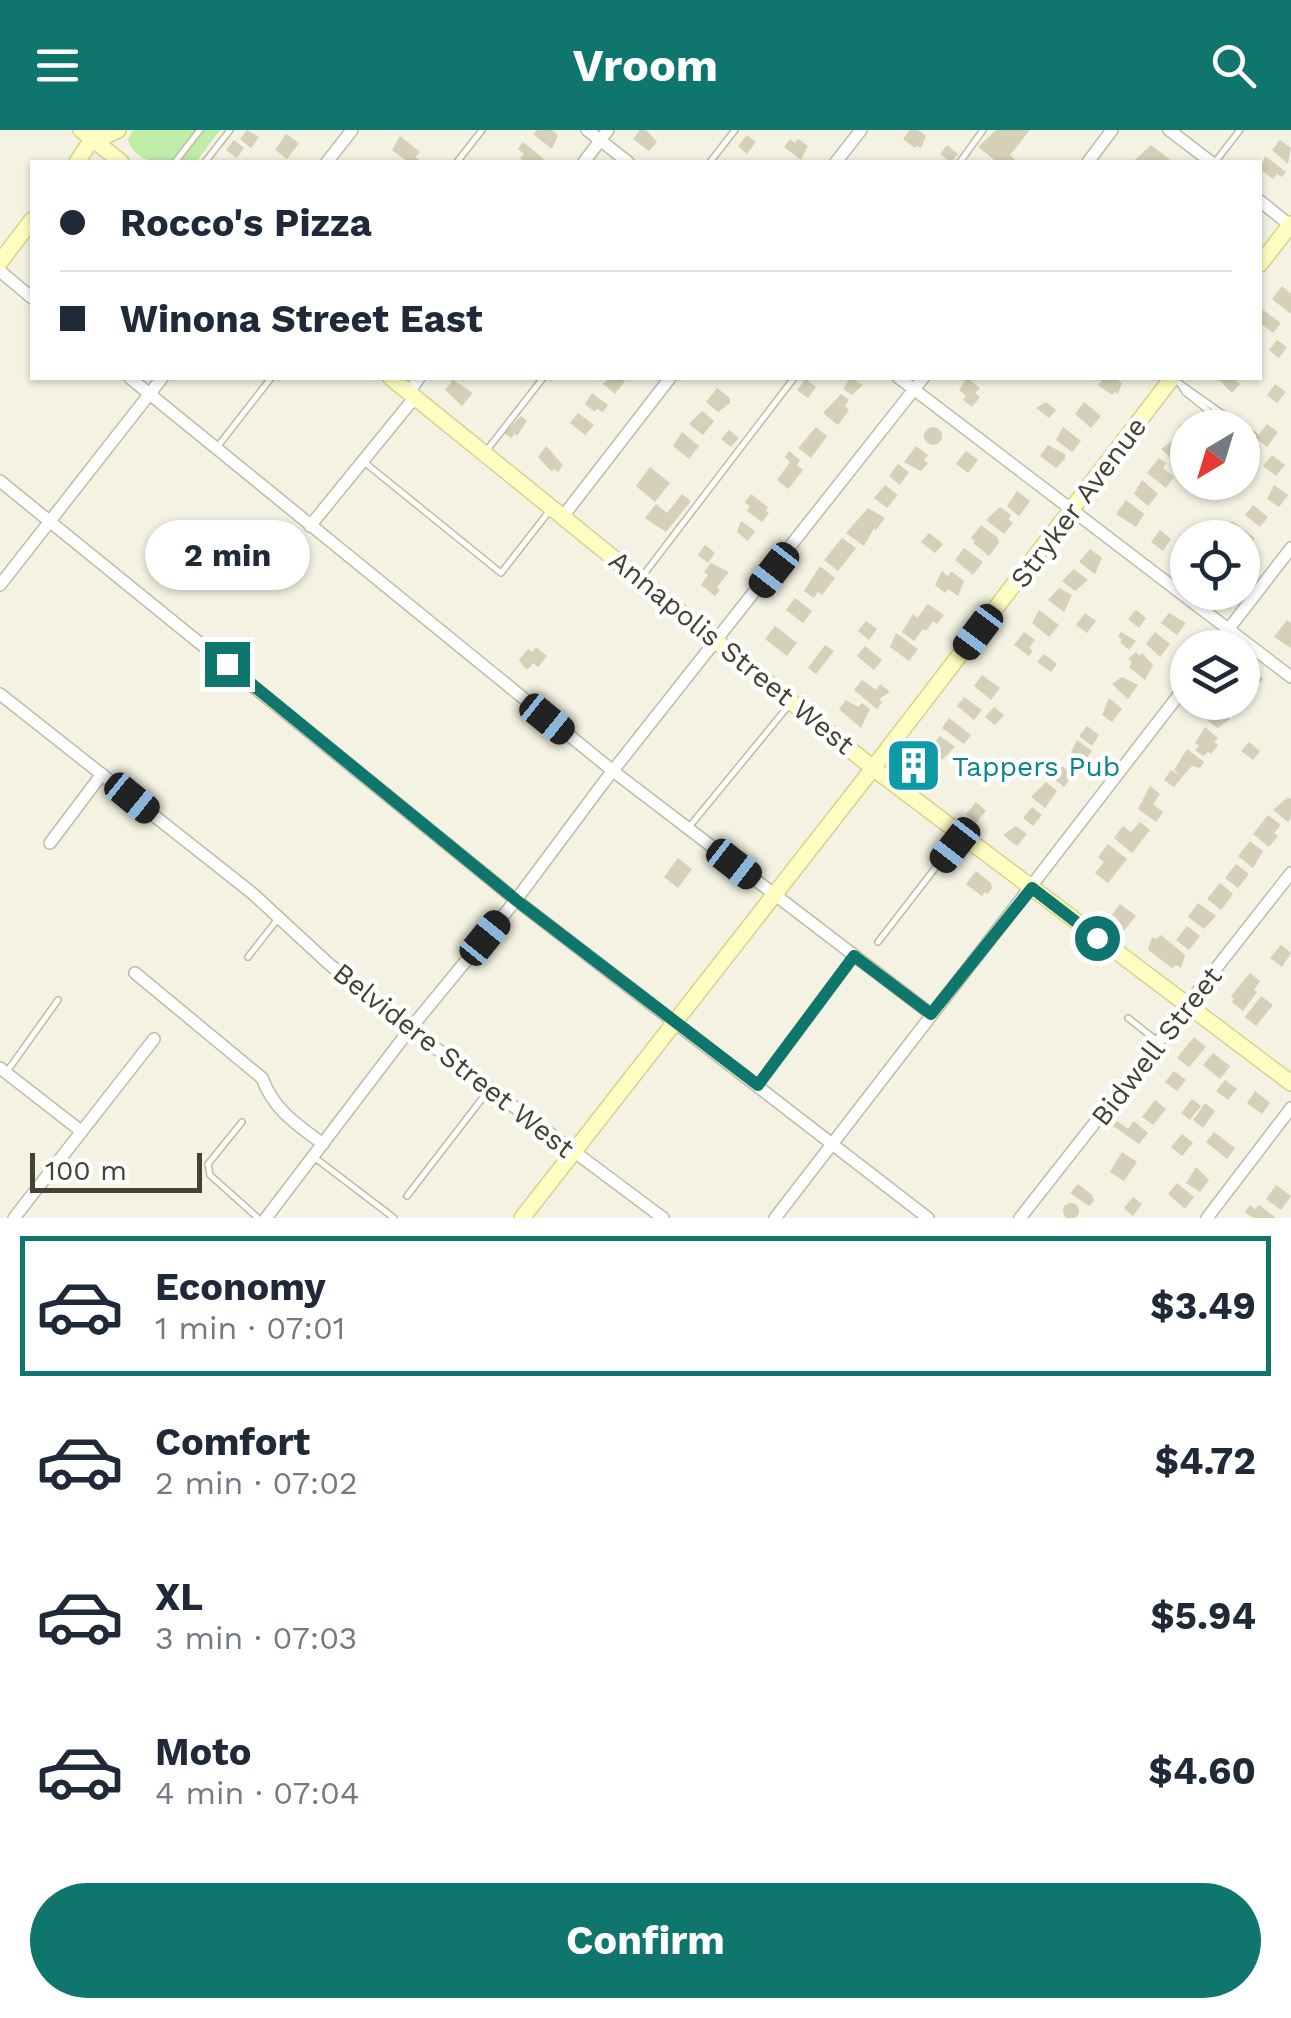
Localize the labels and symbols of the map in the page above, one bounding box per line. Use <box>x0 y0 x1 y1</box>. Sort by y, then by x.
street label: Stryker Avenue <box>1003 410 1153 594</box>
north arrow <box>1170 410 1260 500</box>
callout: 2 min <box>144 519 310 589</box>
car <box>744 537 804 603</box>
street label: Annapolis Street West <box>603 543 861 761</box>
car <box>948 599 1008 665</box>
route end <box>205 642 250 687</box>
car <box>514 688 580 750</box>
building icon: Tappers Pub <box>883 736 943 796</box>
place label: Tappers Pub <box>952 750 1120 783</box>
car <box>99 767 165 829</box>
car <box>925 812 985 878</box>
car <box>701 834 767 894</box>
car <box>454 905 516 971</box>
route start <box>1075 916 1120 961</box>
street label: Belvidere Street West <box>327 956 581 1165</box>
street label: Bidwell Street <box>1084 960 1229 1132</box>
scale bar <box>30 1148 202 1192</box>

